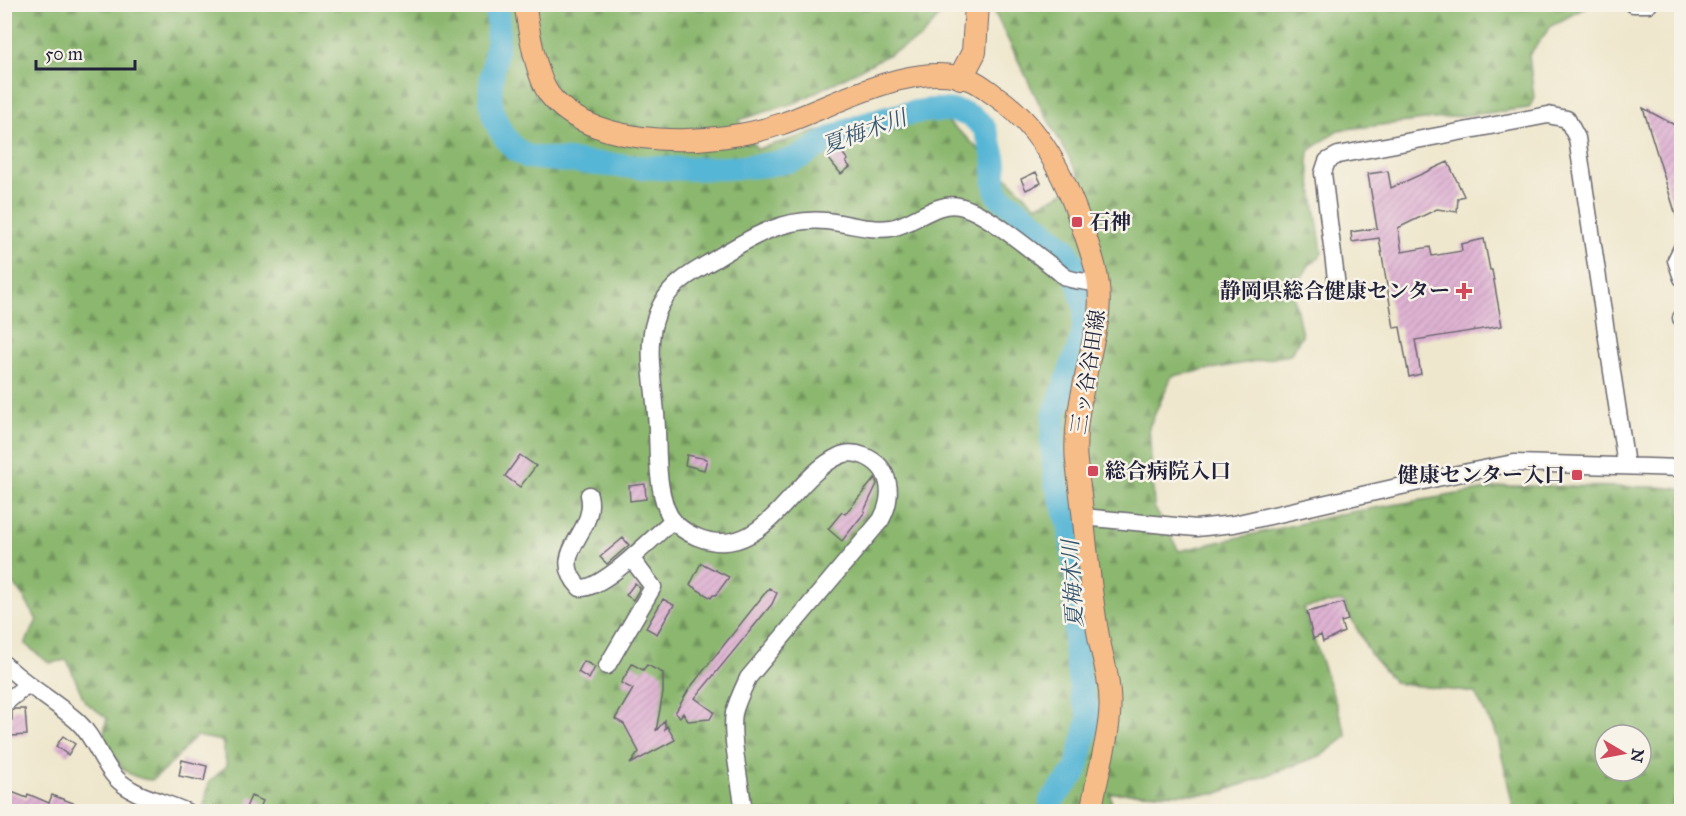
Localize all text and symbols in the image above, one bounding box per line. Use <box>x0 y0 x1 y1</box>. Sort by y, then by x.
scale bar <box>36 33 135 71</box>
text: 50 m <box>45 43 83 65</box>
water label: 夏梅木川 <box>818 103 912 159</box>
place label: 石神 <box>1089 209 1131 235</box>
marker: 石神 <box>1070 215 1084 229</box>
place label: 静岡県総合健康センター <box>1220 278 1450 304</box>
marker: 静岡県総合健康センター <box>1455 282 1473 300</box>
street label: 三ッ谷谷田線 <box>1065 308 1111 436</box>
place label: 総合病院入口 <box>1105 458 1231 484</box>
place label: 健康センター入口 <box>1398 462 1565 488</box>
marker: 総合病院入口 <box>1086 464 1100 478</box>
marker: 健康センター入口 <box>1570 468 1584 482</box>
water label: 夏梅木川 <box>1057 537 1088 629</box>
north arrow <box>1593 723 1653 783</box>
text: N <box>1627 747 1648 764</box>

